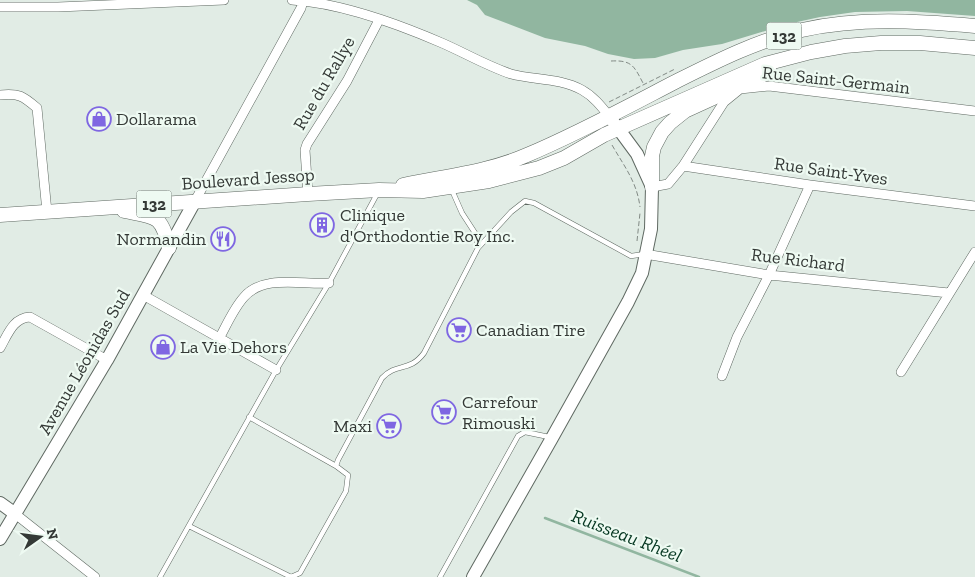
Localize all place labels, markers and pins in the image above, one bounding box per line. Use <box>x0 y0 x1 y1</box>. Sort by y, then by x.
shop icon: Dollarama <box>86 106 112 132</box>
place label: Dollarama <box>116 108 197 130</box>
place label: Clinique d'Orthodontie Roy Inc. <box>340 204 514 247</box>
building icon: Clinique d'Orthodontie Roy Inc. <box>309 212 335 238</box>
restaurant icon: Normandin <box>210 226 236 252</box>
place label: Normandin <box>117 228 207 250</box>
supermarket icon: Canadian Tire <box>446 317 472 343</box>
place label: Canadian Tire <box>476 319 585 341</box>
shop icon: La Vie Dehors <box>150 334 176 360</box>
place label: La Vie Dehors <box>180 336 287 358</box>
place label: Carrefour Rimouski <box>462 391 538 434</box>
supermarket icon: Carrefour Rimouski <box>431 399 457 425</box>
supermarket icon: Maxi <box>376 413 402 439</box>
place label: Maxi <box>333 415 372 437</box>

